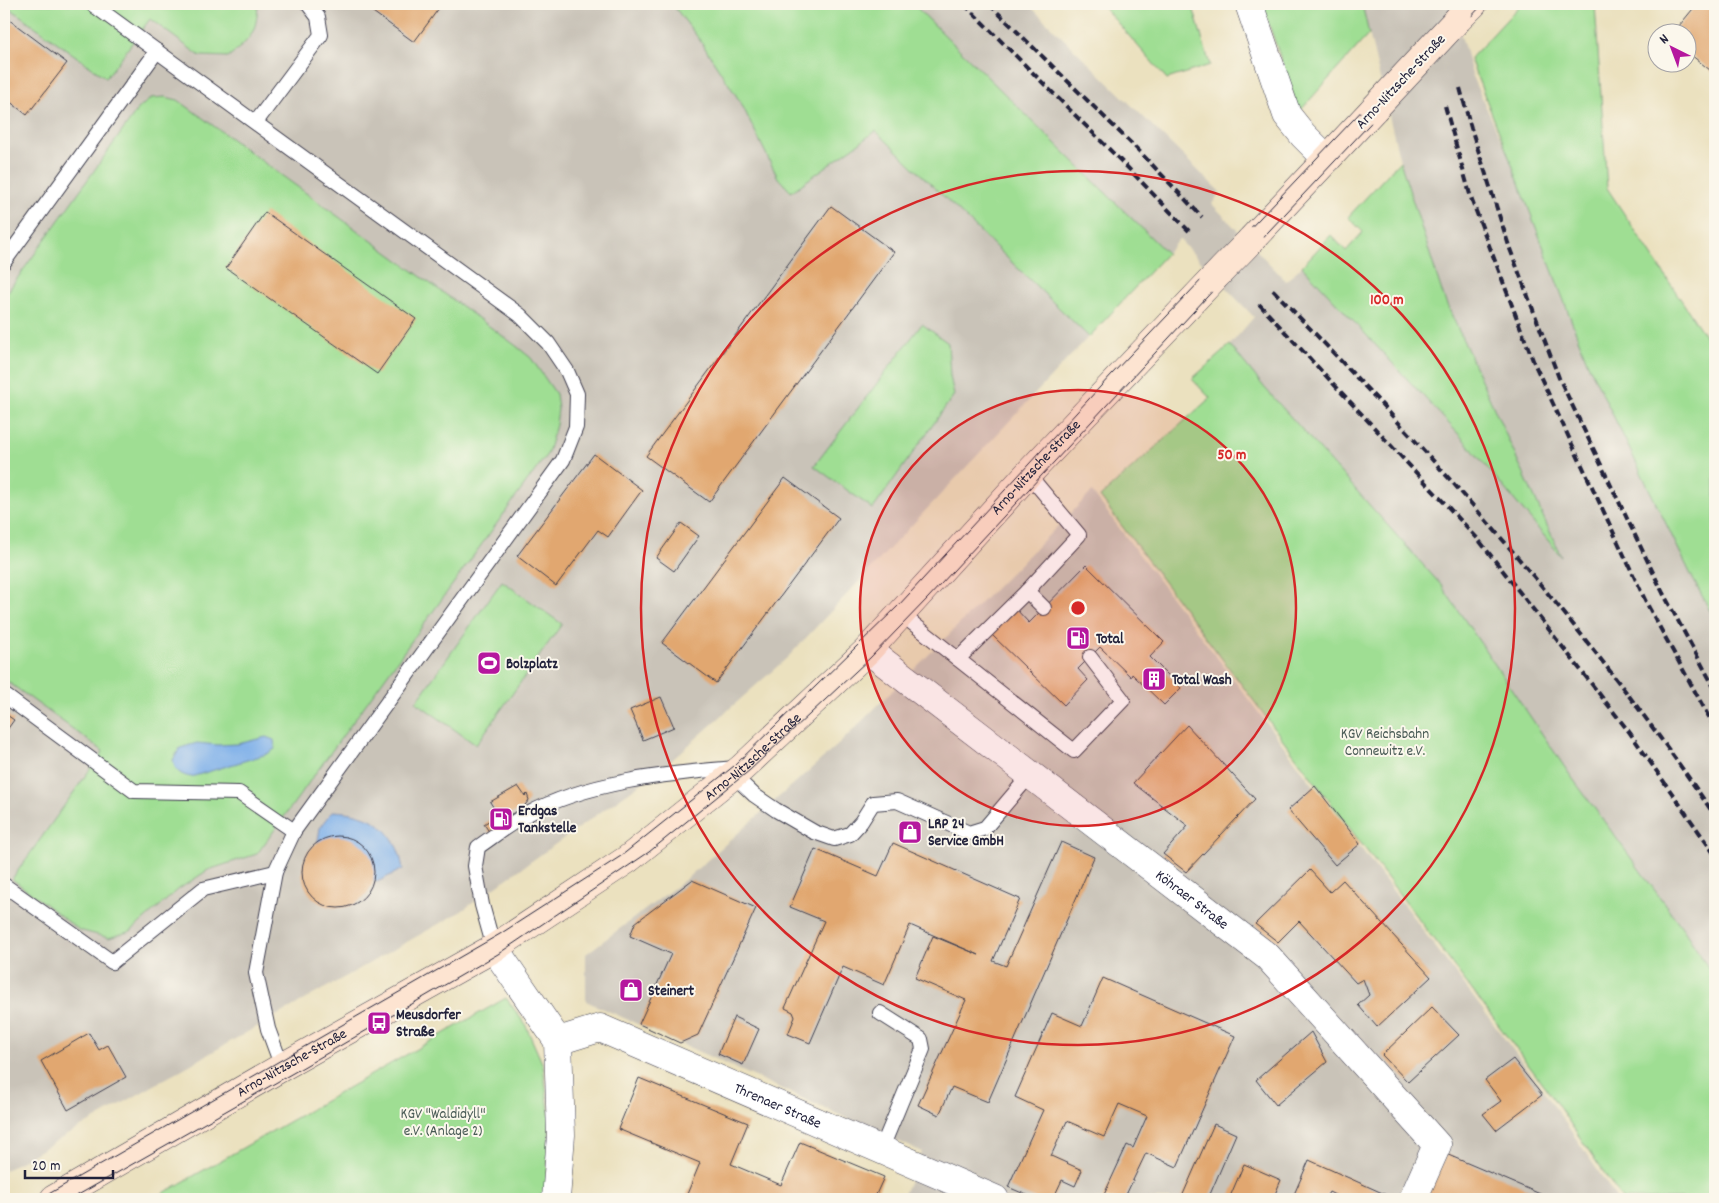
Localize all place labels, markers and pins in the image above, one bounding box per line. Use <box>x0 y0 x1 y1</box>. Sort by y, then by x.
centre of rings <box>1069 599 1087 617</box>
fuel station icon: Total <box>1065 625 1091 651</box>
place label: Total <box>1096 629 1124 651</box>
sports icon: Bolzplatz <box>476 650 502 676</box>
place label: Bolzplatz <box>506 654 558 676</box>
building icon: Total Wash <box>1141 666 1167 692</box>
place label: Total Wash <box>1172 670 1232 692</box>
place label: Erdgas Tankstelle <box>518 801 577 840</box>
fuel station icon: Erdgas Tankstelle <box>488 806 514 832</box>
place label: LRP 24 Service GmbH <box>928 814 1004 853</box>
shop icon: LRP 24 Service GmbH <box>897 819 923 845</box>
shop icon: Steinert <box>618 977 644 1003</box>
place label: Steinert <box>648 981 695 1003</box>
place label: Meusdorfer Straße <box>396 1005 461 1044</box>
bus stop icon: Meusdorfer Straße <box>366 1010 392 1036</box>

